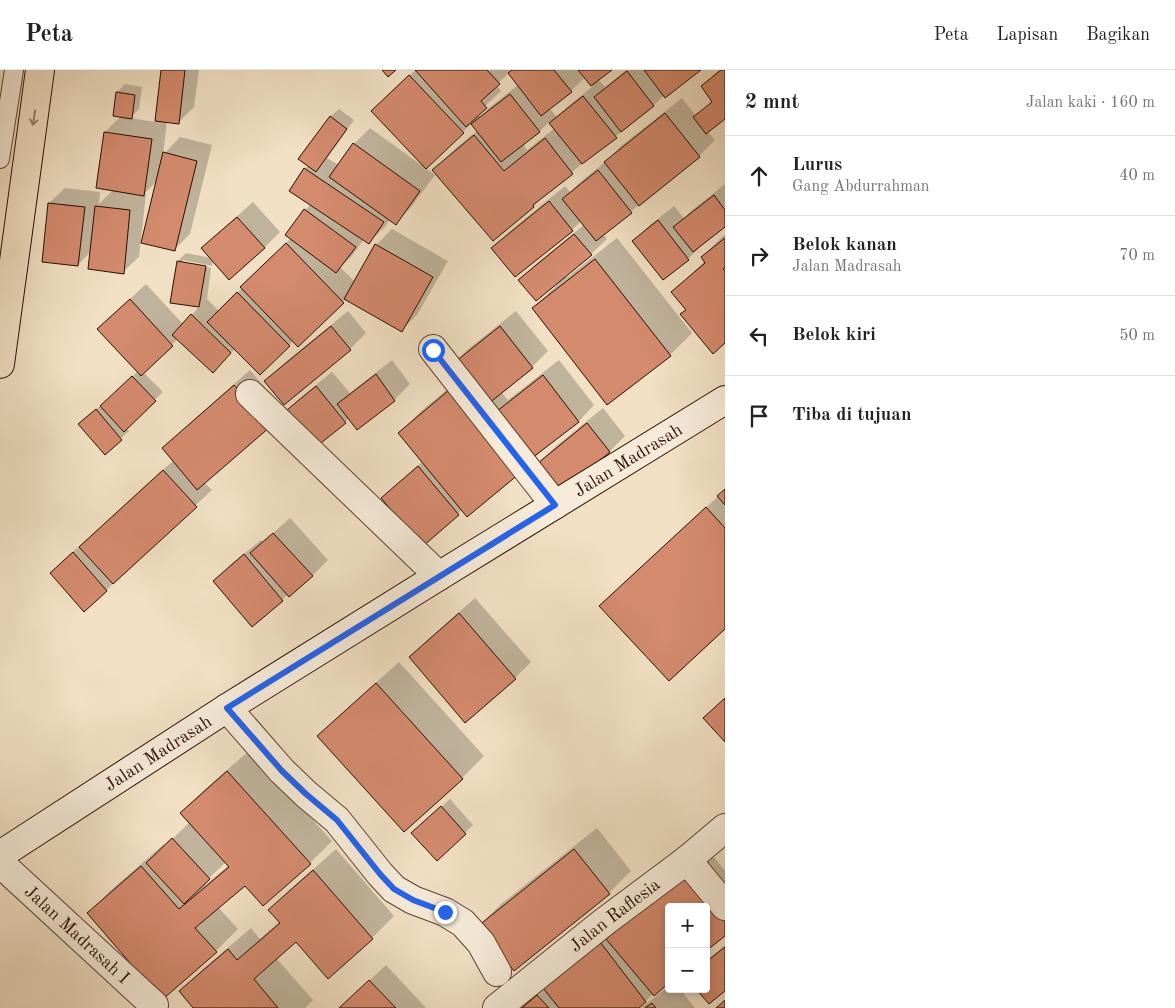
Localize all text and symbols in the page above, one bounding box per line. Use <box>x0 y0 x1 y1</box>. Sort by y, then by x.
text: Peta <box>25 23 73 47</box>
text: Peta <box>934 26 969 44</box>
text: Lapisan <box>997 26 1058 44</box>
text: Bagikan <box>1086 26 1150 44</box>
text: 2 mnt <box>745 92 799 113</box>
text: Jalan kaki · 160 m <box>1026 95 1155 111</box>
one-way arrow <box>29 110 39 126</box>
text: Lurus <box>792 156 842 175</box>
icon: ahead <box>745 162 773 190</box>
text: 40 m <box>1119 168 1155 184</box>
text: Gang Abdurrahman <box>792 179 929 195</box>
text: Belok kanan <box>792 236 897 255</box>
icon: right <box>745 242 773 270</box>
text: 70 m <box>1119 248 1155 264</box>
text: Jalan Madrasah <box>792 259 902 275</box>
icon: left <box>745 322 773 350</box>
text: Belok kiri <box>792 326 876 345</box>
text: 50 m <box>1119 328 1155 344</box>
route start <box>422 339 445 362</box>
icon: arrive <box>745 402 773 430</box>
text: Tiba di tujuan <box>792 406 912 425</box>
street label: Jalan Madrasah <box>571 420 686 501</box>
street label: Jalan Madrasah <box>102 712 215 795</box>
street label: Jalan Raflesia <box>567 875 664 956</box>
street label: Jalan Madrasah I <box>21 882 132 987</box>
route end <box>434 901 457 924</box>
map controls <box>665 903 710 993</box>
button: + <box>665 903 710 948</box>
button: − <box>665 948 710 993</box>

